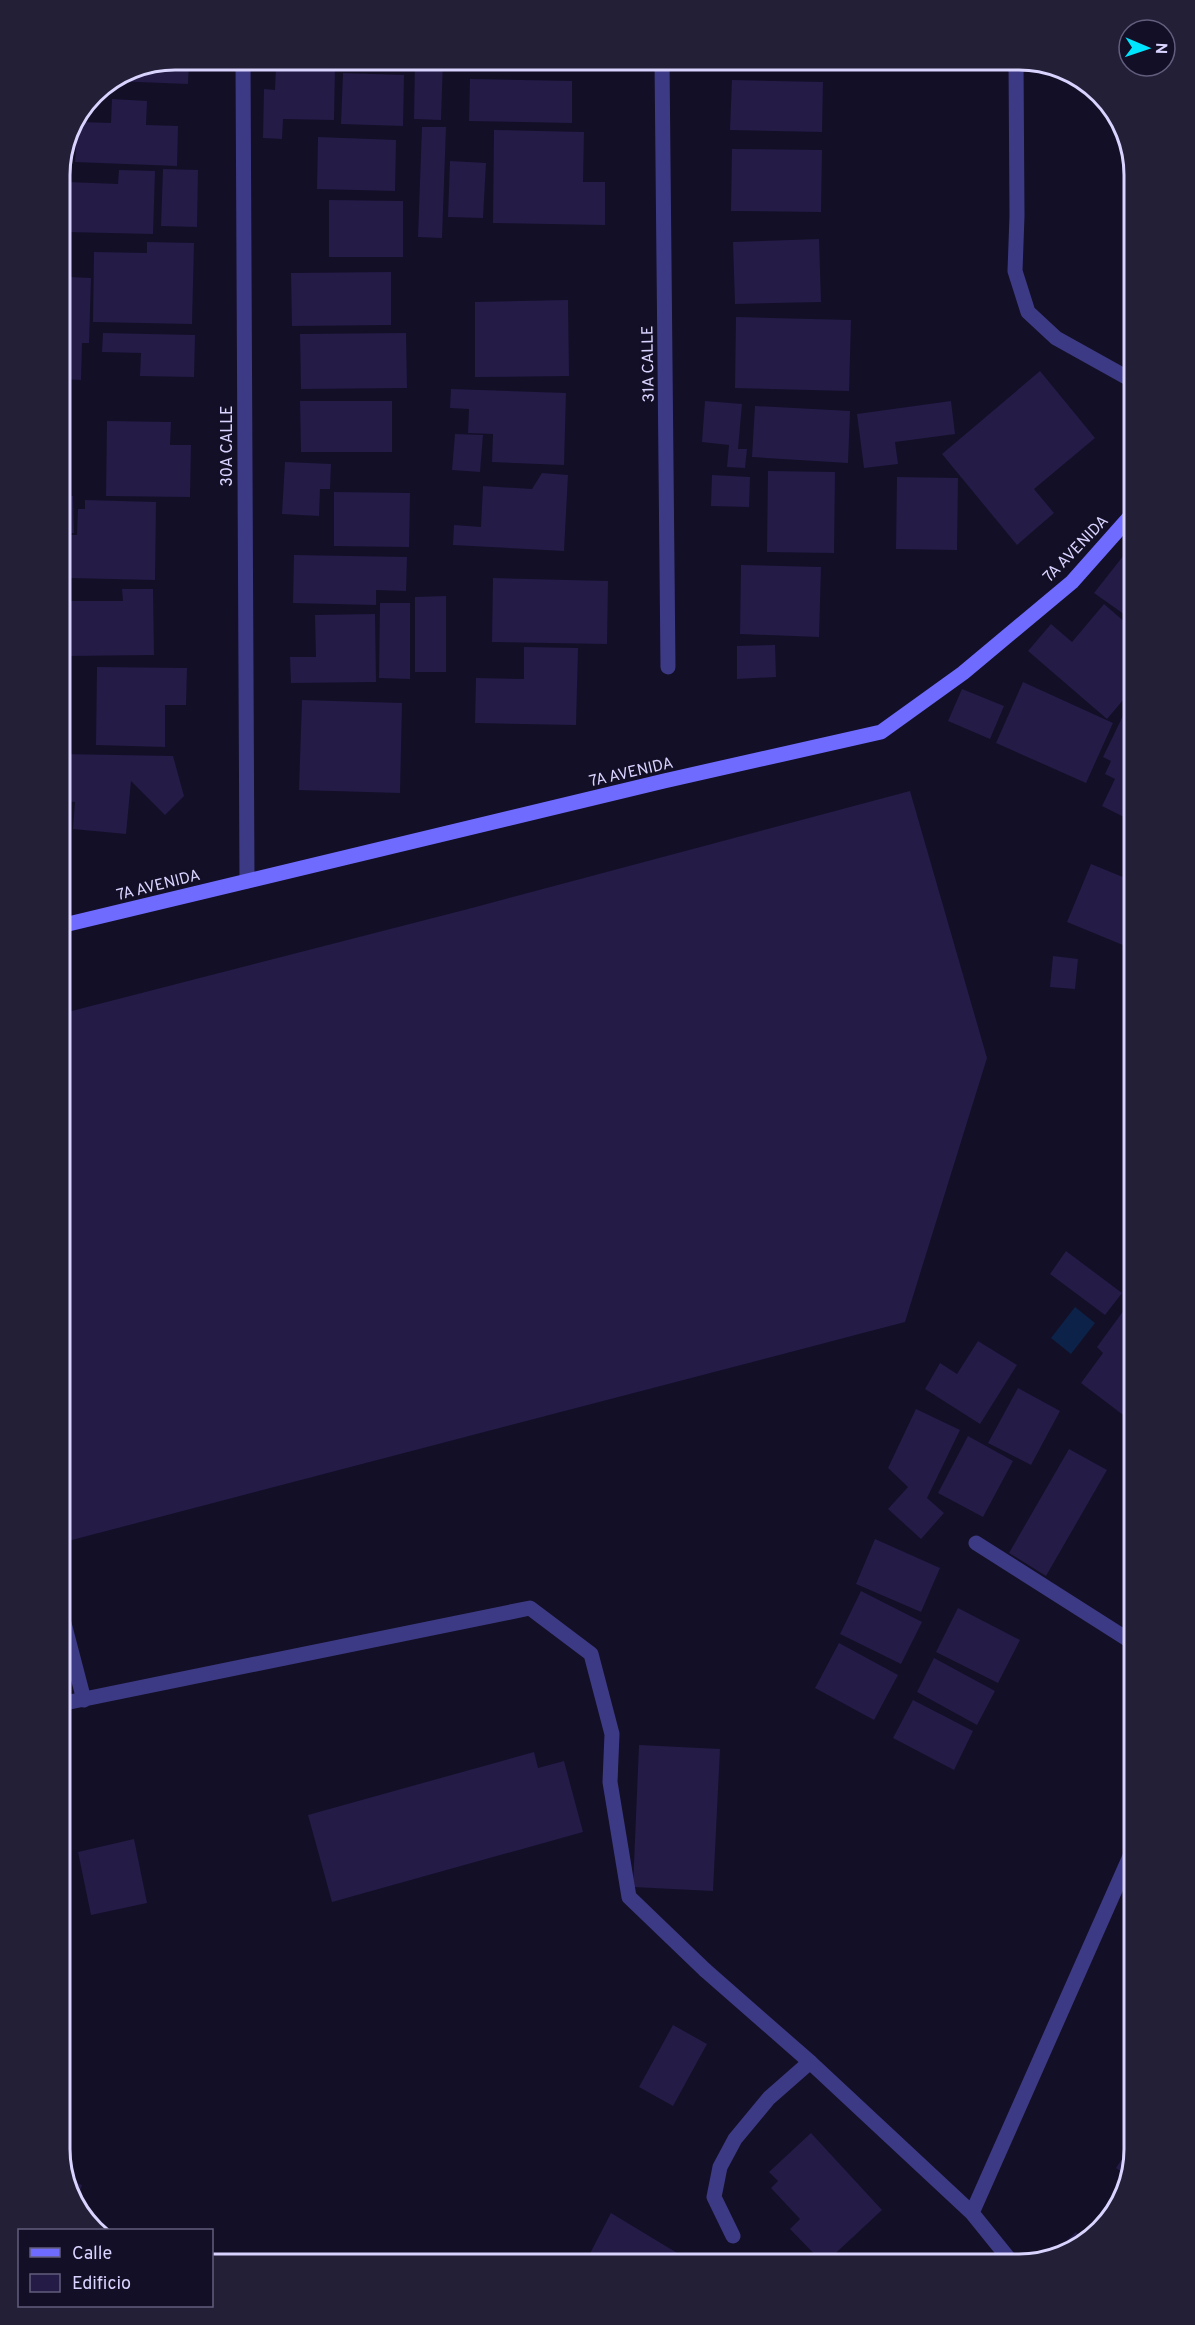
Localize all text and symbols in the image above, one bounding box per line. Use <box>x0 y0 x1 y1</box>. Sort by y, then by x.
north arrow <box>1117 18 1177 78</box>
text: N <box>1150 42 1170 55</box>
street label: 31A CALLE <box>638 325 660 403</box>
street label: 30A CALLE <box>218 405 238 487</box>
street label: 7A AVENIDA <box>1039 512 1113 587</box>
street label: 7A AVENIDA <box>587 754 676 792</box>
street label: 7A AVENIDA <box>115 866 203 906</box>
legend <box>18 2229 213 2307</box>
text: Calle <box>72 2243 112 2266</box>
text: Edificio <box>72 2273 131 2296</box>

